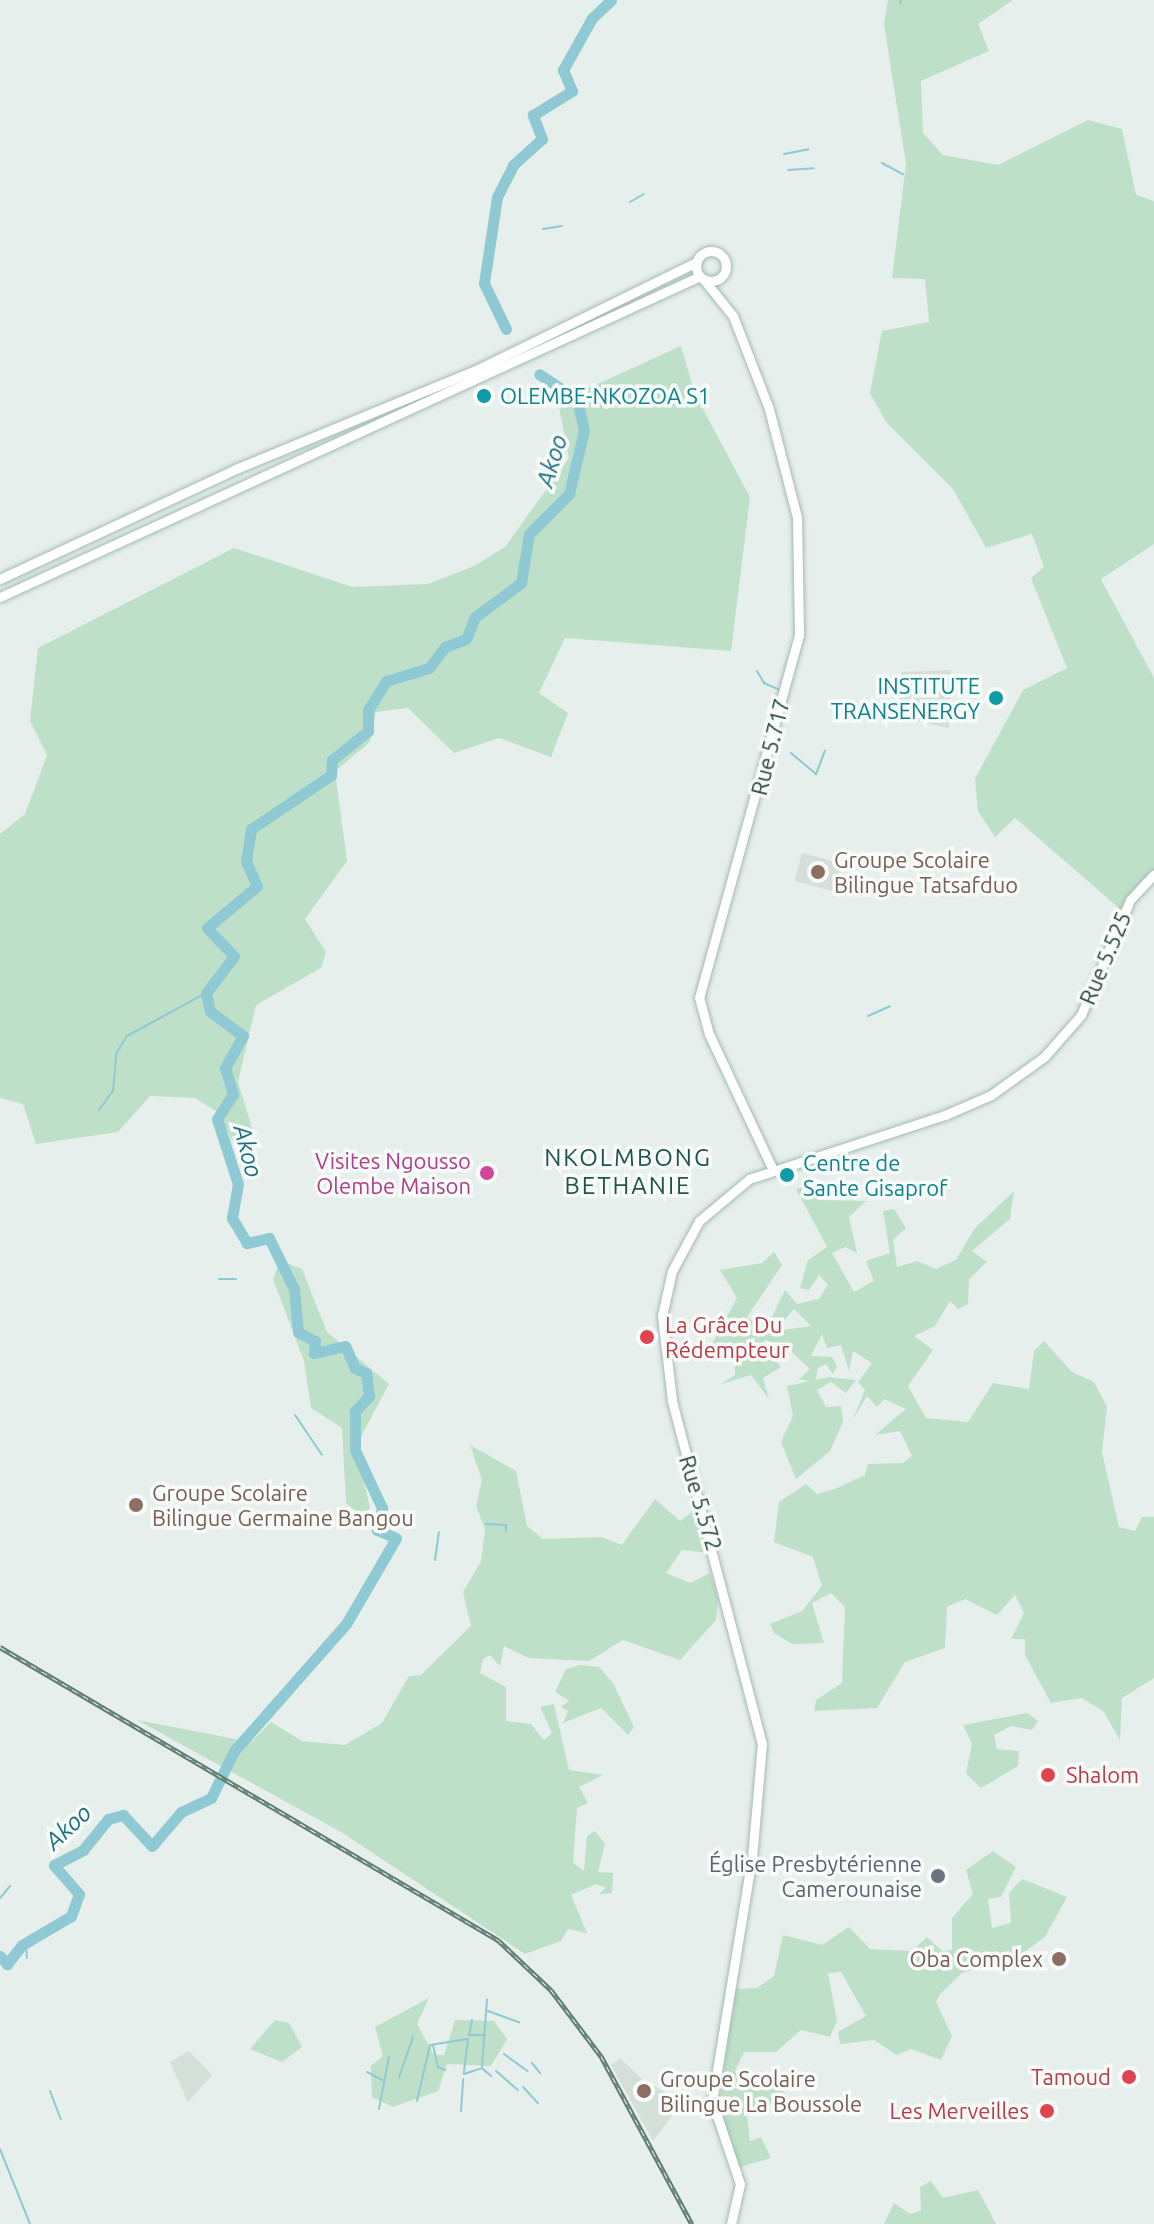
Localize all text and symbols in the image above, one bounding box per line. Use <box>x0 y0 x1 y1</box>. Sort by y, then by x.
place label: OLEMBE-NKOZOA S1 <box>500 383 710 409</box>
marker: OLEMBE-NKOZOA S1 <box>475 387 493 405</box>
water label: Akoo <box>530 431 574 491</box>
place label: INSTITUTE TRANSENERGY <box>831 672 980 724</box>
marker: INSTITUTE TRANSENERGY <box>987 689 1005 707</box>
street label: Rue 5.717 <box>745 696 795 798</box>
place label: Groupe Scolaire Bilingue Tatsafduo <box>834 846 1018 898</box>
marker: Groupe Scolaire Bilingue Tatsafduo <box>809 863 827 881</box>
street label: Rue 5.525 <box>1074 908 1136 1008</box>
water label: Akoo <box>227 1122 269 1180</box>
district label: NKOLMBONG BETHANIE <box>544 1144 712 1200</box>
place label: Visites Ngousso Olembe Maison <box>315 1147 471 1198</box>
place label: Centre de Sante Gisaprof <box>803 1149 947 1200</box>
marker: Visites Ngousso Olembe Maison <box>478 1164 496 1182</box>
marker: Centre de Sante Gisaprof <box>778 1166 796 1184</box>
place label: La Grâce Du Rédempteur <box>665 1311 789 1362</box>
marker: La Grâce Du Rédempteur <box>636 1326 658 1348</box>
street label: Rue 5.572 <box>674 1452 728 1554</box>
place label: Groupe Scolaire Bilingue Germaine Bangou <box>152 1479 414 1530</box>
marker: Groupe Scolaire Bilingue Germaine Bangou <box>127 1496 145 1514</box>
place label: Shalom <box>1066 1762 1139 1788</box>
marker: Shalom <box>1037 1764 1059 1786</box>
water label: Akoo <box>39 1798 97 1856</box>
place label: Église Presbytérienne Camerounaise <box>709 1850 922 1902</box>
marker: Église Presbytérienne Camerounaise <box>929 1867 947 1885</box>
place label: Oba Complex <box>910 1946 1043 1972</box>
marker: Oba Complex <box>1050 1950 1068 1968</box>
place label: Tamoud <box>1031 2064 1111 2090</box>
place label: Groupe Scolaire Bilingue La Boussole <box>660 2065 862 2116</box>
marker: Tamoud <box>1118 2066 1140 2088</box>
marker: Groupe Scolaire Bilingue La Boussole <box>635 2082 653 2100</box>
place label: Les Merveilles <box>890 2098 1029 2124</box>
marker: Les Merveilles <box>1036 2100 1058 2122</box>

